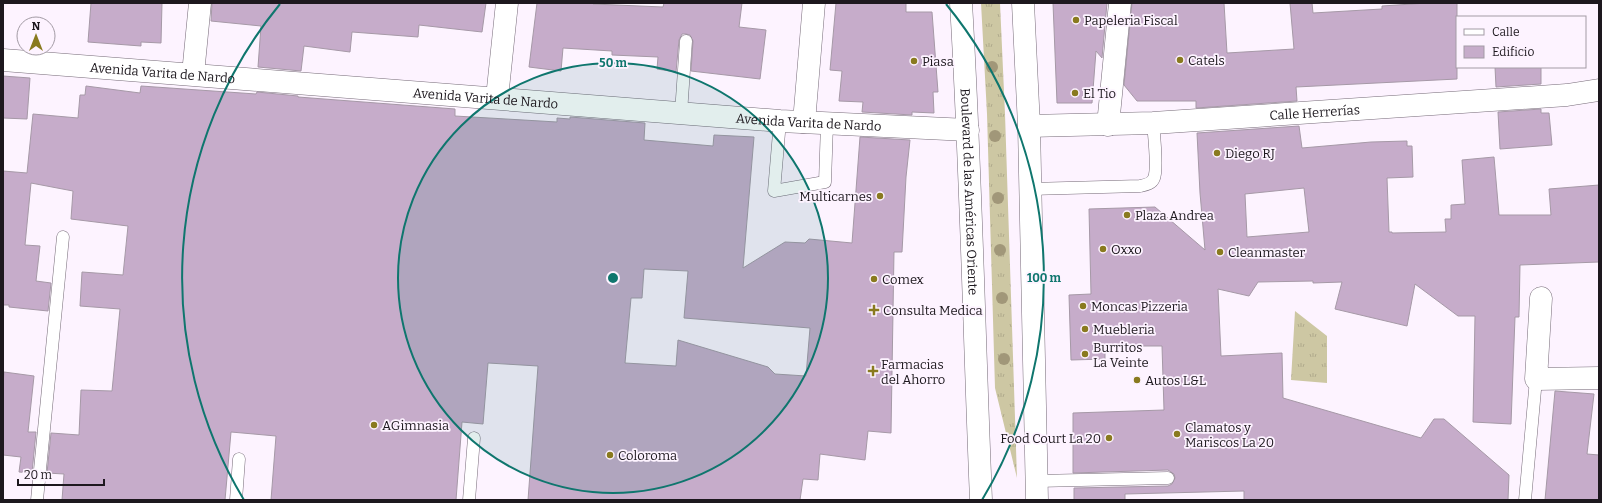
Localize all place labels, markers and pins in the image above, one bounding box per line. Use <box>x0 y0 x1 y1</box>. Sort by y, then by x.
place label: Papeleria Fiscal <box>1084 13 1178 28</box>
marker: Papeleria Fiscal <box>1071 15 1081 25</box>
place label: Catels <box>1188 53 1225 68</box>
place label: Piasa <box>922 54 954 69</box>
marker: Catels <box>1175 55 1185 65</box>
marker: Piasa <box>909 56 919 66</box>
place label: El Tio <box>1083 86 1116 101</box>
marker: El Tio <box>1070 88 1080 98</box>
place label: Diego RJ <box>1225 146 1275 161</box>
marker: Diego RJ <box>1212 148 1222 158</box>
place label: Multicarnes <box>799 189 872 204</box>
marker: Multicarnes <box>875 191 885 201</box>
place label: Plaza Andrea <box>1135 208 1214 223</box>
marker: Plaza Andrea <box>1122 210 1132 220</box>
place label: Oxxo <box>1111 242 1142 257</box>
marker: Oxxo <box>1098 244 1108 254</box>
place label: Cleanmaster <box>1228 245 1306 260</box>
marker: Cleanmaster <box>1215 247 1225 257</box>
centre of rings <box>606 271 620 285</box>
place label: Comex <box>882 272 924 287</box>
marker: Comex <box>869 274 879 284</box>
place label: Moncas Pizzeria <box>1091 299 1188 314</box>
marker: Moncas Pizzeria <box>1078 301 1088 311</box>
place label: Consulta Medica <box>883 303 983 318</box>
marker: Consulta Medica <box>868 304 880 316</box>
place label: Muebleria <box>1093 322 1155 337</box>
marker: Muebleria <box>1080 324 1090 334</box>
place label: Burritos La Veinte <box>1093 340 1149 370</box>
marker: Burritos La Veinte <box>1080 349 1090 359</box>
place label: Farmacias del Ahorro <box>881 357 945 387</box>
marker: Farmacias del Ahorro <box>868 366 878 376</box>
place label: Autos L&L <box>1145 373 1206 388</box>
marker: Autos L&L <box>1132 375 1142 385</box>
place label: AGimnasia <box>382 418 449 433</box>
marker: AGimnasia <box>369 420 379 430</box>
place label: Clamatos y Mariscos La 20 <box>1185 420 1274 450</box>
marker: Clamatos y Mariscos La 20 <box>1172 429 1182 439</box>
place label: Food Court La 20 <box>1000 431 1101 446</box>
marker: Food Court La 20 <box>1104 433 1114 443</box>
place label: Coloroma <box>618 448 677 463</box>
marker: Coloroma <box>605 450 615 460</box>

